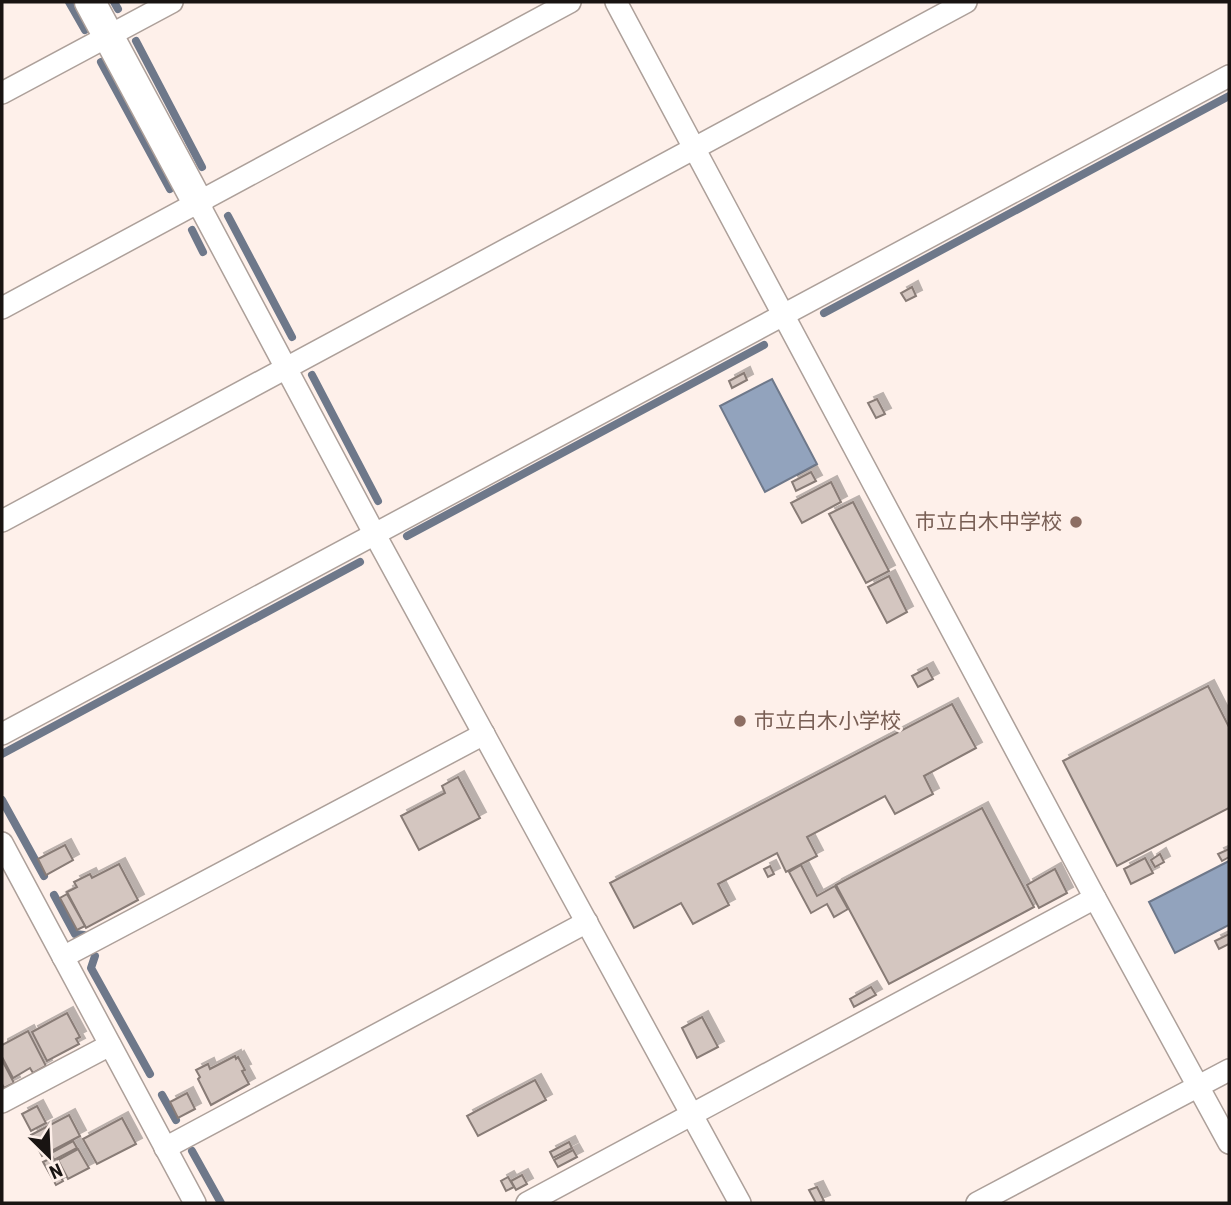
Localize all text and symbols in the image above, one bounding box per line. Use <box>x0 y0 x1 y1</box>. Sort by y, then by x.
place label: 市立白木中学校 <box>915 510 1062 534</box>
marker: 市立白木中学校 <box>1068 514 1084 530</box>
place label: 市立白木小学校 <box>754 709 901 733</box>
marker: 市立白木小学校 <box>732 713 748 729</box>
north arrow <box>14 1121 84 1191</box>
text: N <box>46 1158 66 1184</box>

